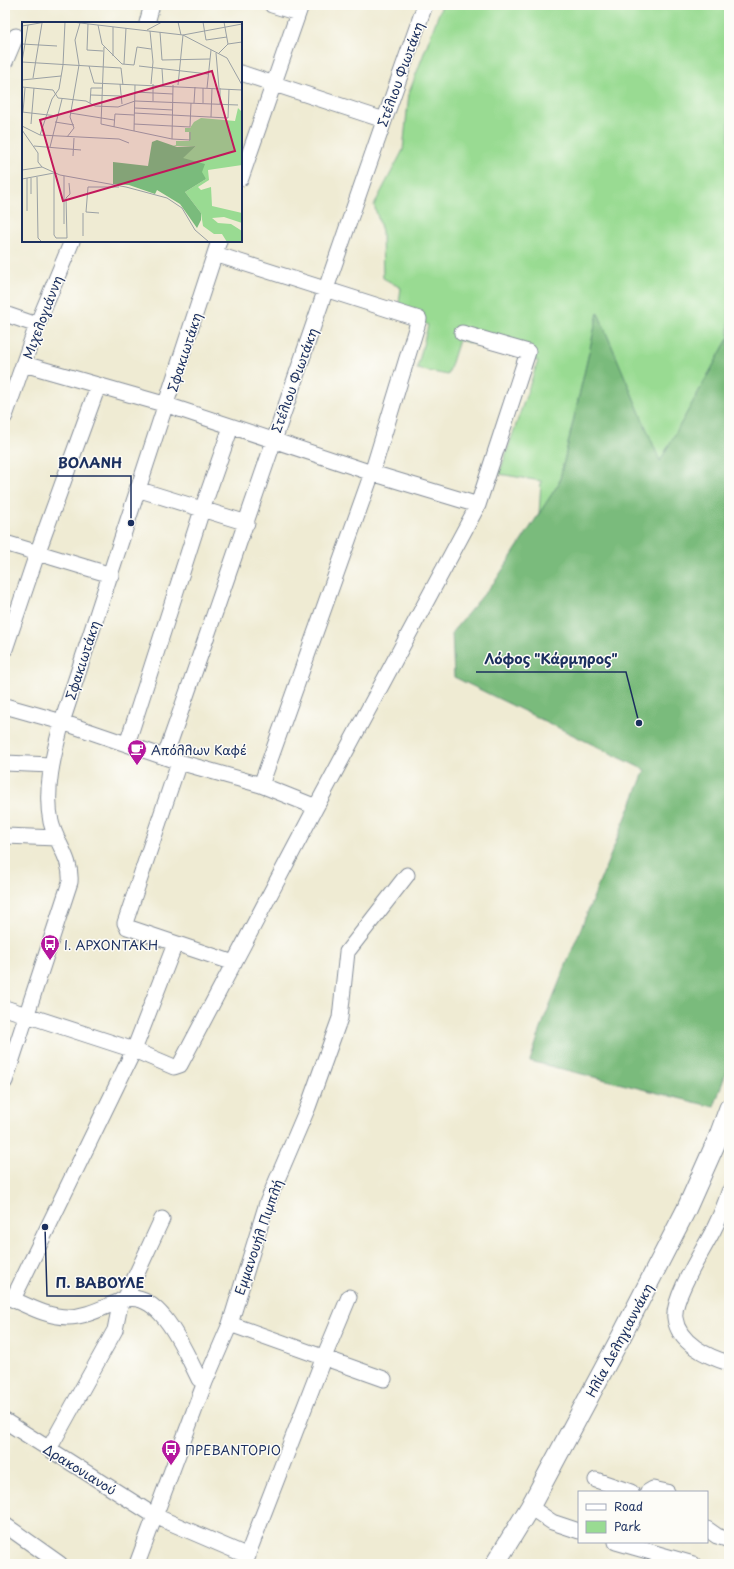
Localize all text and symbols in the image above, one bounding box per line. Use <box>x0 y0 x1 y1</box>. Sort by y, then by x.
street label: Στέλιου Φιωτάκη <box>372 19 428 129</box>
inset map <box>22 22 242 242</box>
street label: Μιχελογιάννη <box>17 273 67 361</box>
street label: Σφακιωτάκη <box>162 310 206 394</box>
street label: Στέλιου Φιωτάκη <box>266 325 322 435</box>
callout: ΒΟΛΑΝΗ <box>50 450 131 476</box>
text: ΒΟΛΑΝΗ <box>58 452 122 473</box>
street label: Σφακιωτάκη <box>60 618 104 702</box>
callout: Λόφος "Κάρμηρος" <box>476 646 626 672</box>
text: Λόφος "Κάρμηρος" <box>484 648 618 669</box>
cafe icon: Απόλλων Καφέ <box>126 738 148 766</box>
place label: Απόλλων Καφέ <box>151 740 247 759</box>
bus stop icon: Ι. ΑΡΧΟΝΤΑΚΗ <box>39 933 61 961</box>
place label: Ι. ΑΡΧΟΝΤΑΚΗ <box>64 935 158 954</box>
street label: Εµµανουήλ Πιµπλή <box>229 1177 287 1297</box>
callout: Π. ΒΑΒΟΥΛΕ <box>47 1270 152 1296</box>
text: Π. ΒΑΒΟΥΛΕ <box>56 1272 144 1293</box>
street label: Ηλία Δεληγιαννάκη <box>581 1280 657 1400</box>
bus stop icon: ΠΡΕΒΑΝΤΟΡΙΟ <box>160 1438 182 1466</box>
street label: Δρακονιανού <box>40 1439 120 1499</box>
place label: ΠΡΕΒΑΝΤΟΡΙΟ <box>185 1440 281 1459</box>
legend <box>578 1491 708 1543</box>
text: Road <box>614 1497 643 1515</box>
text: Park <box>614 1517 641 1535</box>

